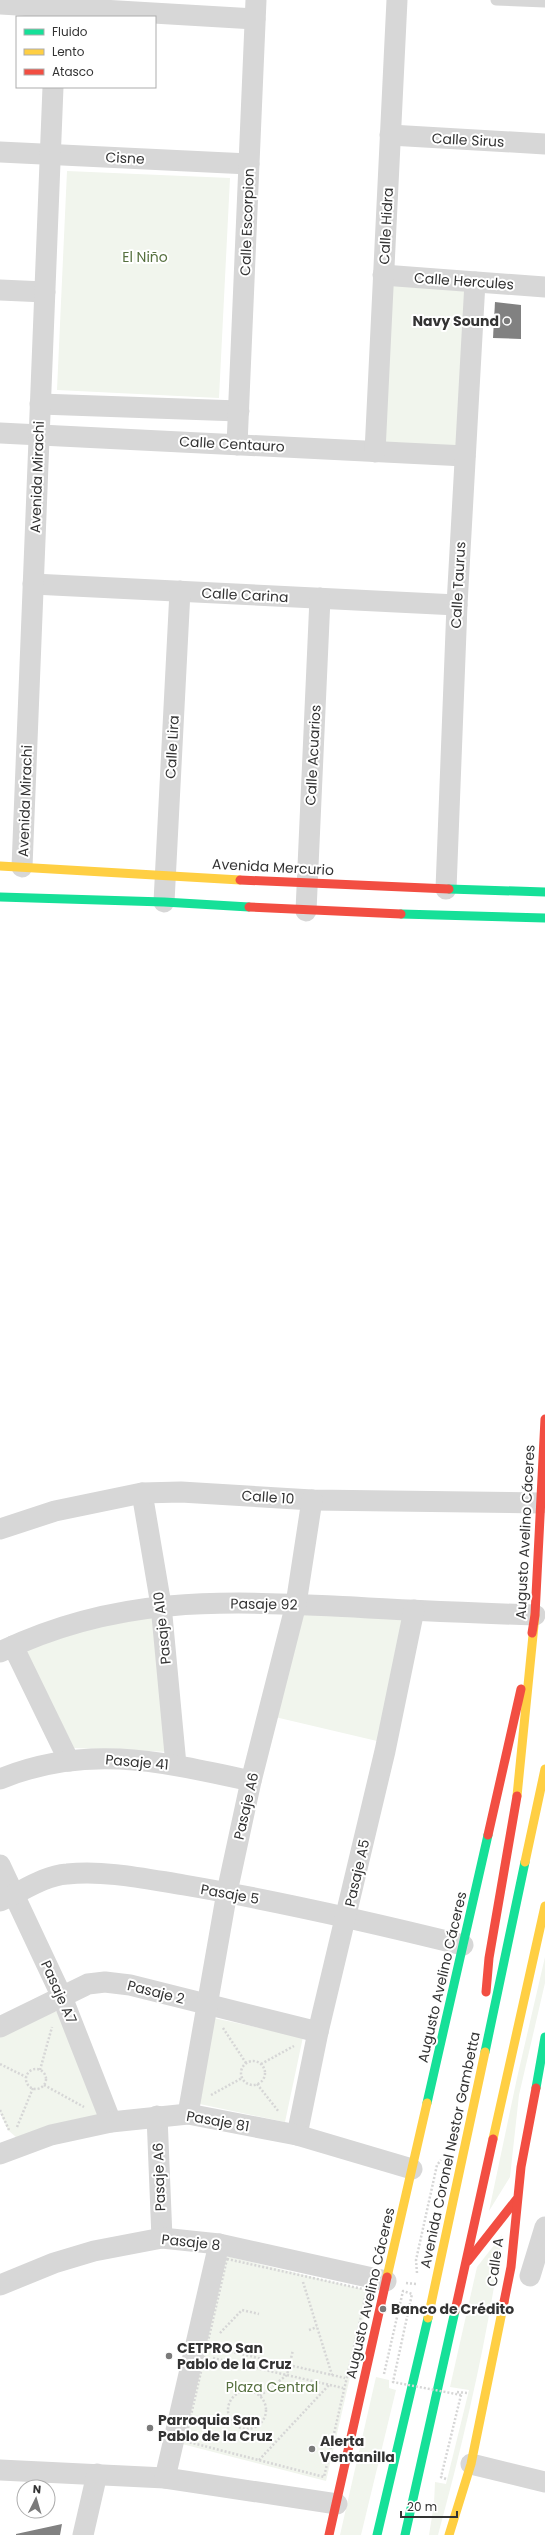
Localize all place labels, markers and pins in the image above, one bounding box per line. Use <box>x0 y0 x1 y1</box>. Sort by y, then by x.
place label: Navy Sound <box>412 311 499 331</box>
marker: Navy Sound <box>502 316 512 326</box>
place label: Banco de Crédito <box>391 2299 514 2319</box>
marker: Banco de Crédito <box>378 2304 388 2314</box>
place label: CETPRO San Pablo de la Cruz <box>177 2338 292 2374</box>
marker: CETPRO San Pablo de la Cruz <box>164 2351 174 2361</box>
place label: Parroquia San Pablo de la Cruz <box>158 2410 273 2446</box>
marker: Parroquia San Pablo de la Cruz <box>145 2423 155 2433</box>
place label: Alerta Ventanilla <box>320 2431 395 2467</box>
marker: Alerta Ventanilla <box>307 2444 317 2454</box>

